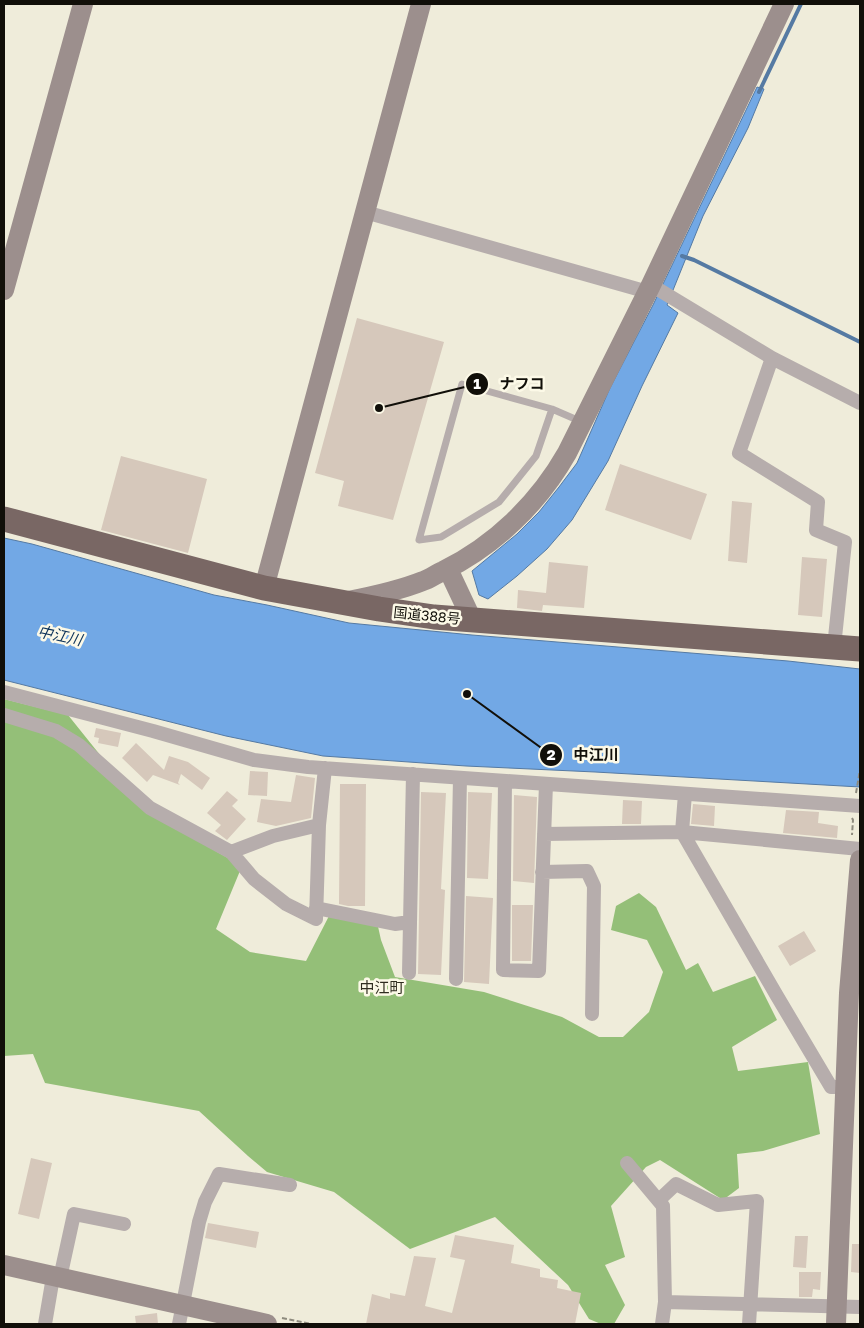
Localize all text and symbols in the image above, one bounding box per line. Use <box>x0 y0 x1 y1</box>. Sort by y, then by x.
callout: ナフコ <box>465 369 555 399</box>
text: 1 <box>473 374 481 392</box>
text: ナフコ <box>499 374 545 392</box>
street label: 国道388号 <box>393 603 461 627</box>
water label: 中江川 <box>36 622 86 649</box>
callout: 中江川 <box>538 740 628 770</box>
text: 2 <box>546 745 556 763</box>
text: 中江川 <box>573 745 619 763</box>
district label: 中江町 <box>359 978 405 996</box>

